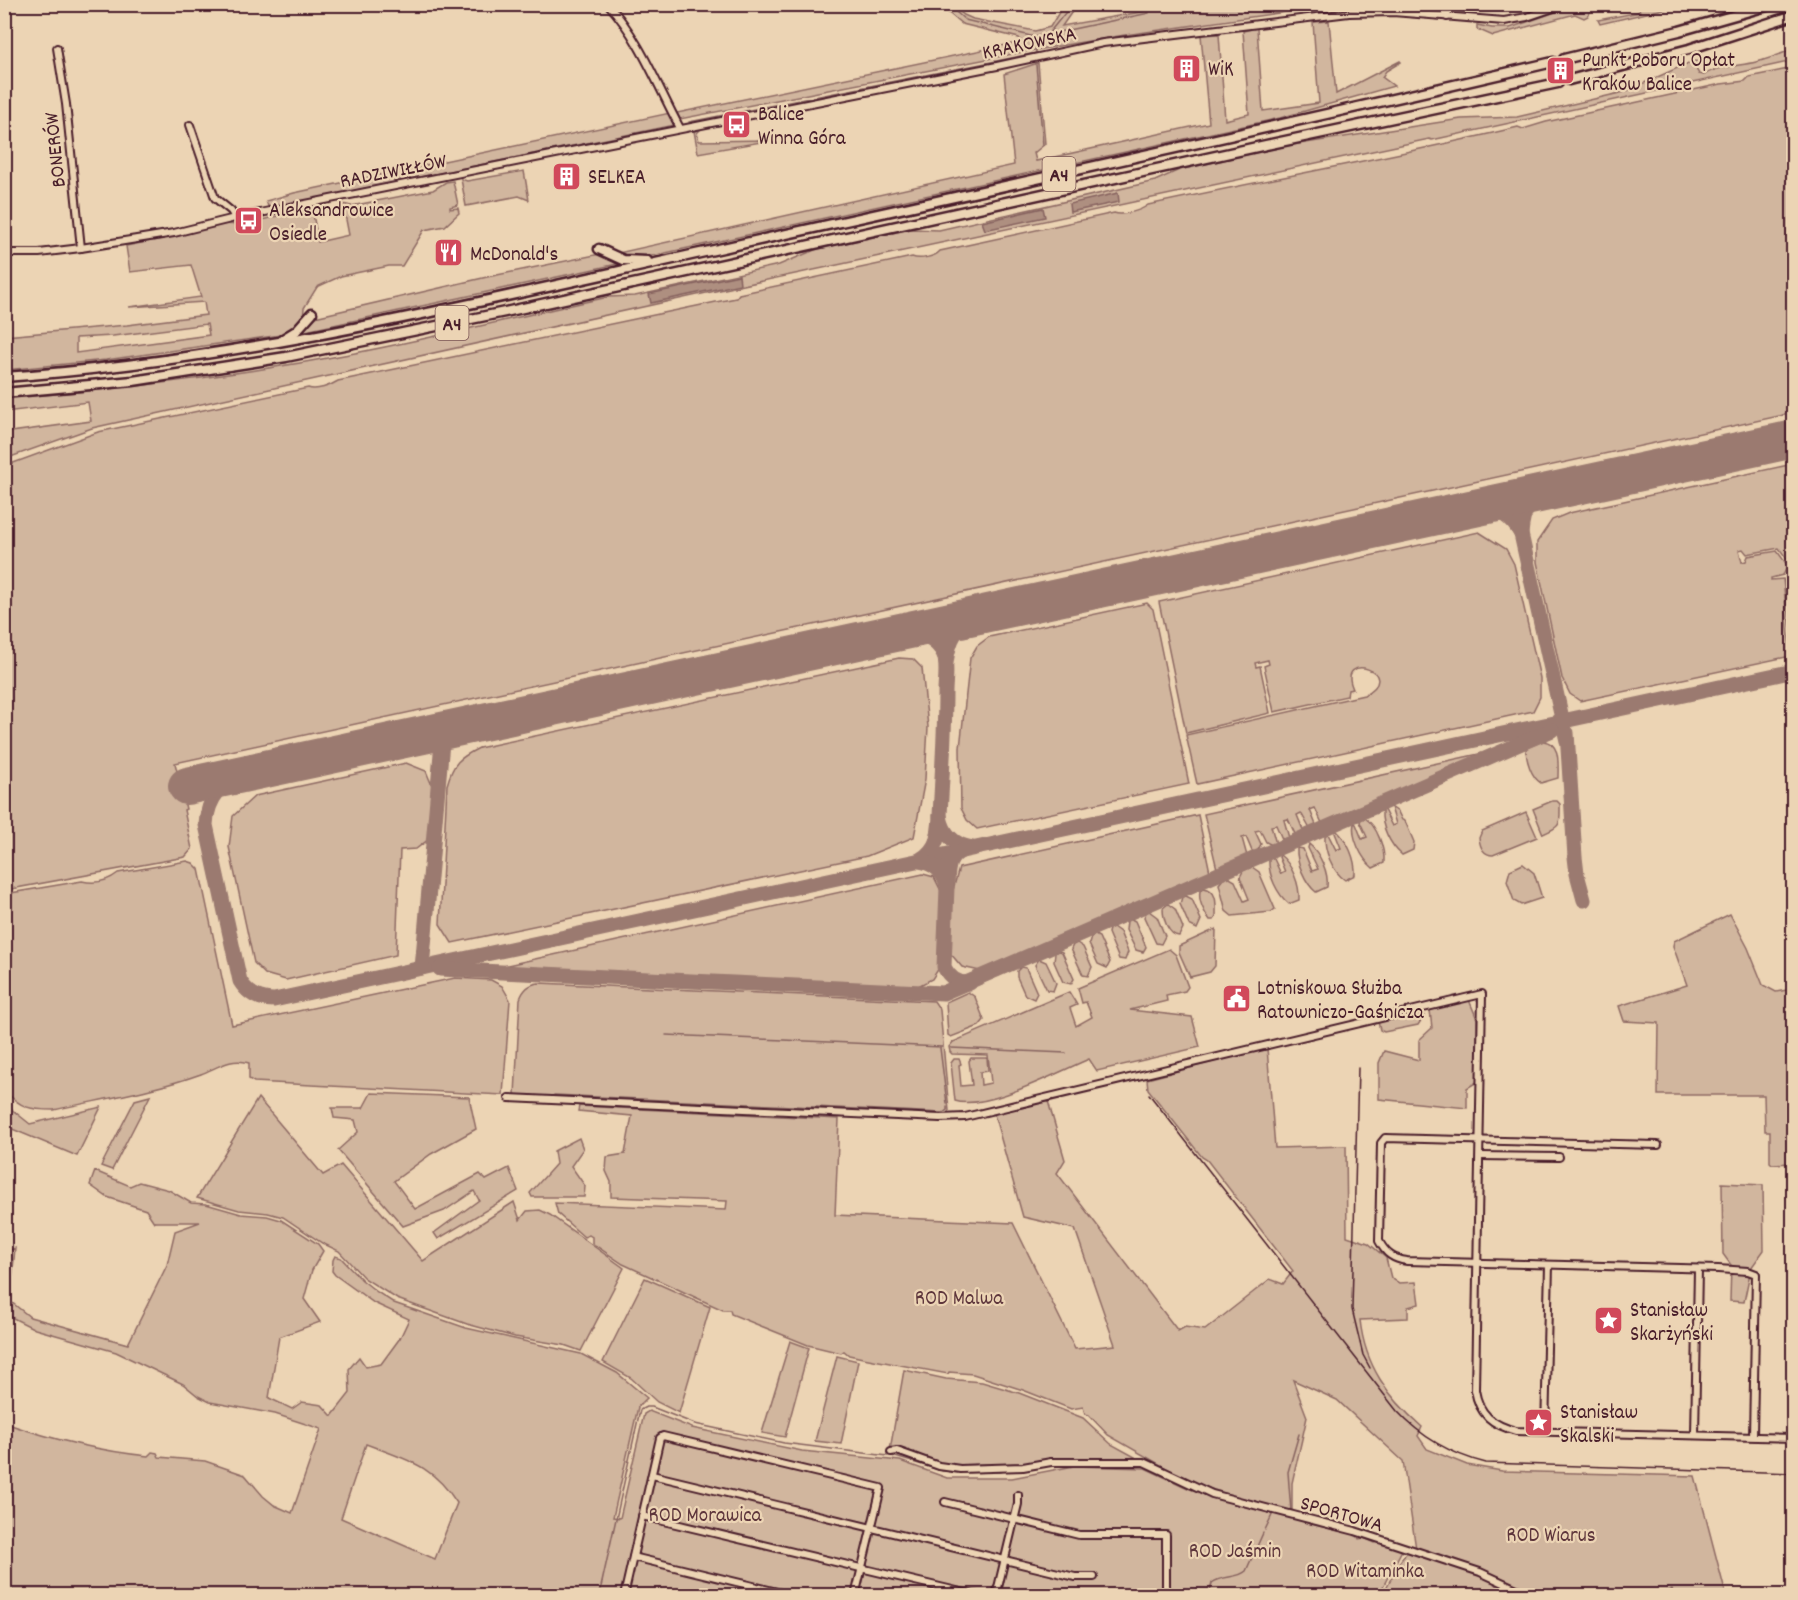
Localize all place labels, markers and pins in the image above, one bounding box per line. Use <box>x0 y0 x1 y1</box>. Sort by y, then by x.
place label: Punkt Poboru Opłat Kraków Balice <box>1582 47 1735 101</box>
building icon: WiK <box>1171 52 1203 84</box>
building icon: Punkt Poboru Opłat Kraków Balice <box>1545 55 1577 87</box>
place label: WiK <box>1208 56 1234 86</box>
place label: Balice Winna Góra <box>758 101 847 155</box>
bus stop icon: Balice Winna Góra <box>721 109 753 141</box>
building icon: SELKEA <box>551 160 583 192</box>
place label: SELKEA <box>588 164 646 194</box>
place label: Aleksandrowice Osiedle <box>269 197 394 251</box>
bus stop icon: Aleksandrowice Osiedle <box>232 205 264 237</box>
restaurant icon: McDonald's <box>433 237 465 269</box>
place label: McDonald's <box>470 241 558 271</box>
place label: Lotniskowa Służba Ratowniczo-Gaśnicza <box>1257 975 1425 1029</box>
public building icon: Lotniskowa Służba Ratowniczo-Gaśnicza <box>1220 983 1252 1015</box>
place label: Stanisław Skarżyński <box>1630 1297 1713 1351</box>
place icon: Stanisław Skarżyński <box>1593 1305 1625 1337</box>
place label: Stanisław Skalski <box>1560 1399 1638 1453</box>
place icon: Stanisław Skalski <box>1523 1407 1555 1439</box>

